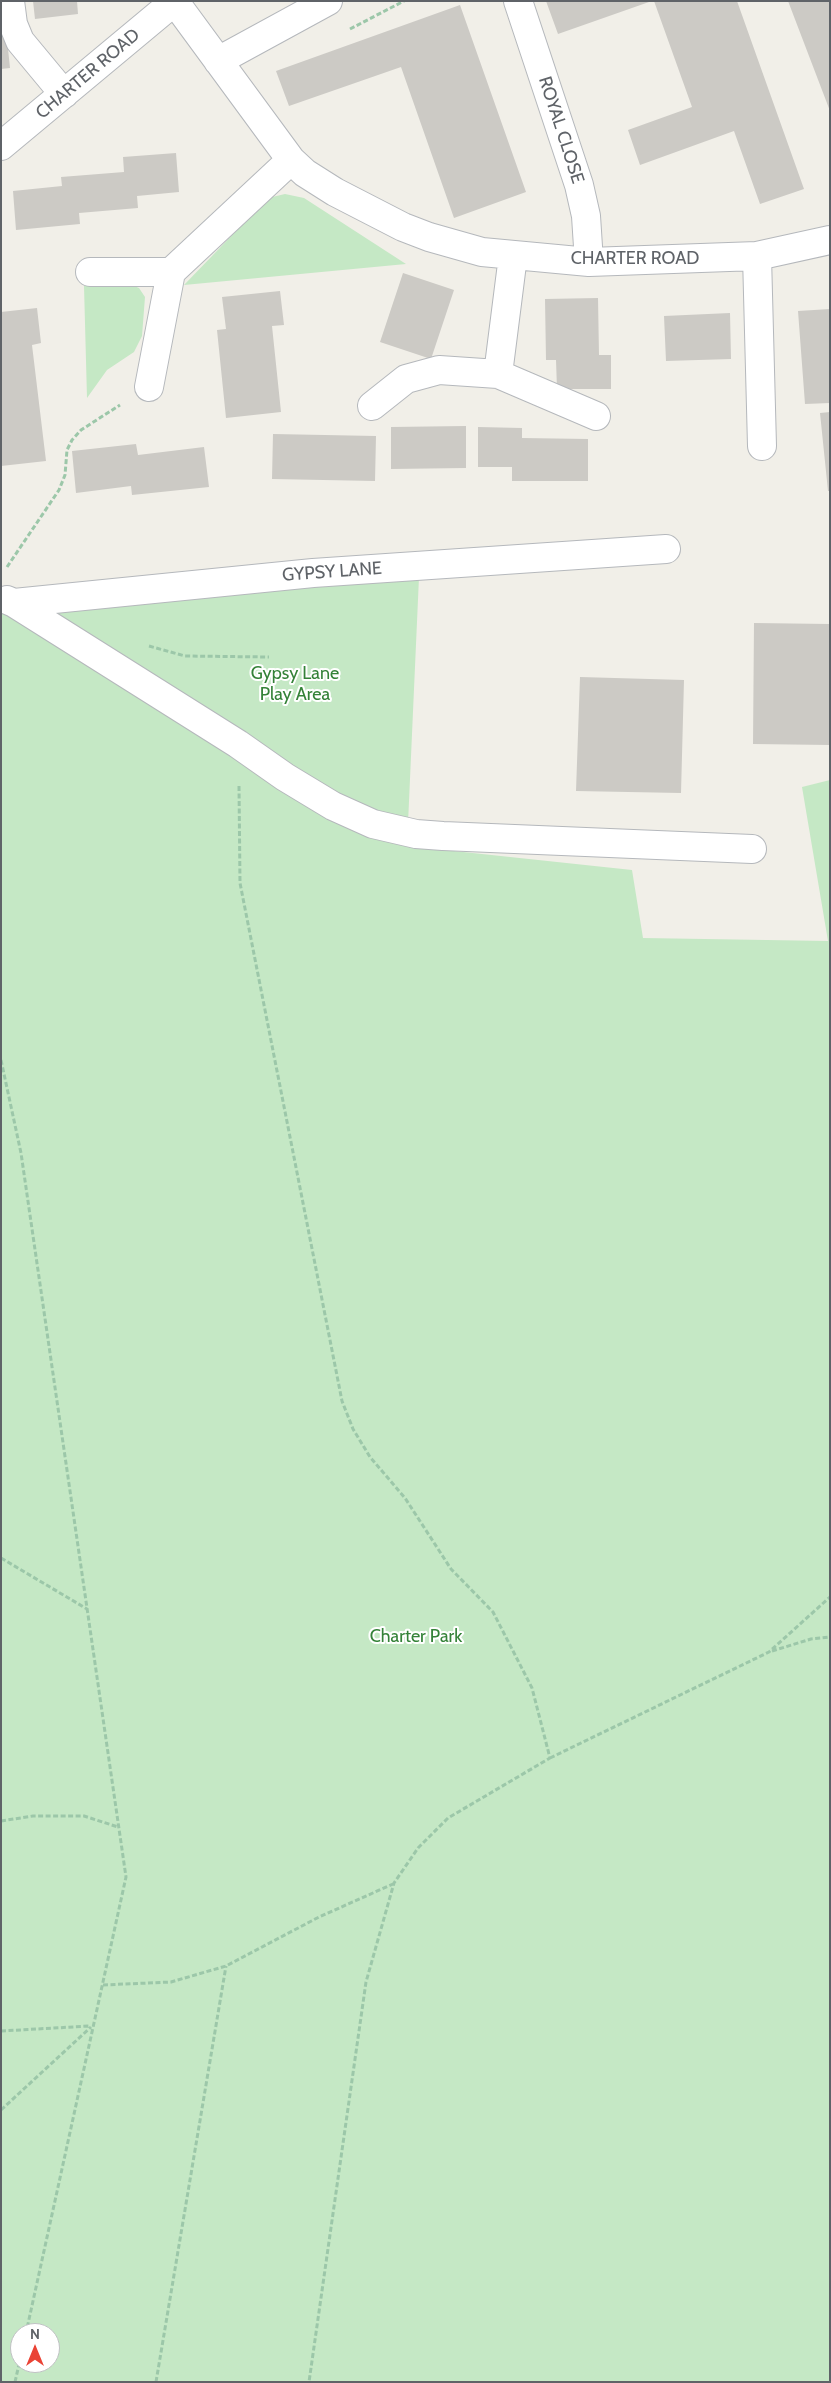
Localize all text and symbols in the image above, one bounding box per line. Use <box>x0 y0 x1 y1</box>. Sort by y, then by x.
street label: CHARTER ROAD <box>32 24 144 124</box>
street label: ROYAL CLOSE <box>534 74 588 186</box>
street label: CHARTER ROAD <box>571 248 699 270</box>
street label: GYPSY LANE <box>281 558 383 586</box>
park label: Gypsy Lane Play Area <box>251 663 339 706</box>
park label: Charter Park <box>370 1626 462 1648</box>
north arrow <box>10 2323 60 2373</box>
text: N <box>30 2325 40 2343</box>

